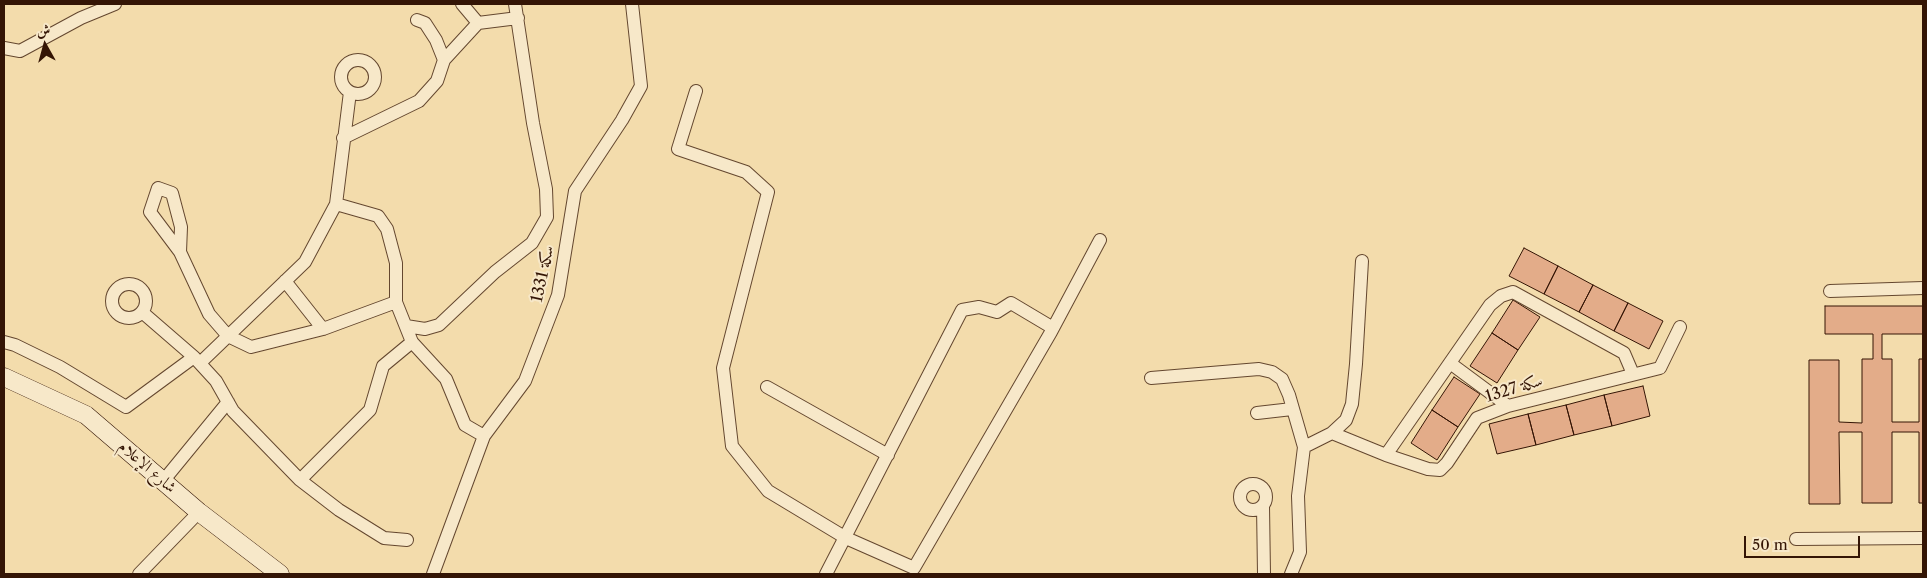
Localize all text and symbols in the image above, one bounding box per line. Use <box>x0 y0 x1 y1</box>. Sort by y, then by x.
north arrow <box>20 20 70 70</box>
text: ش <box>35 20 51 40</box>
street label: سكة 1331 <box>528 244 558 304</box>
street label: سكة 1327 <box>1483 371 1545 407</box>
street label: شارع الإعلام <box>114 437 180 497</box>
scale bar <box>1747 526 1863 558</box>
text: 50 m <box>1752 535 1788 554</box>

